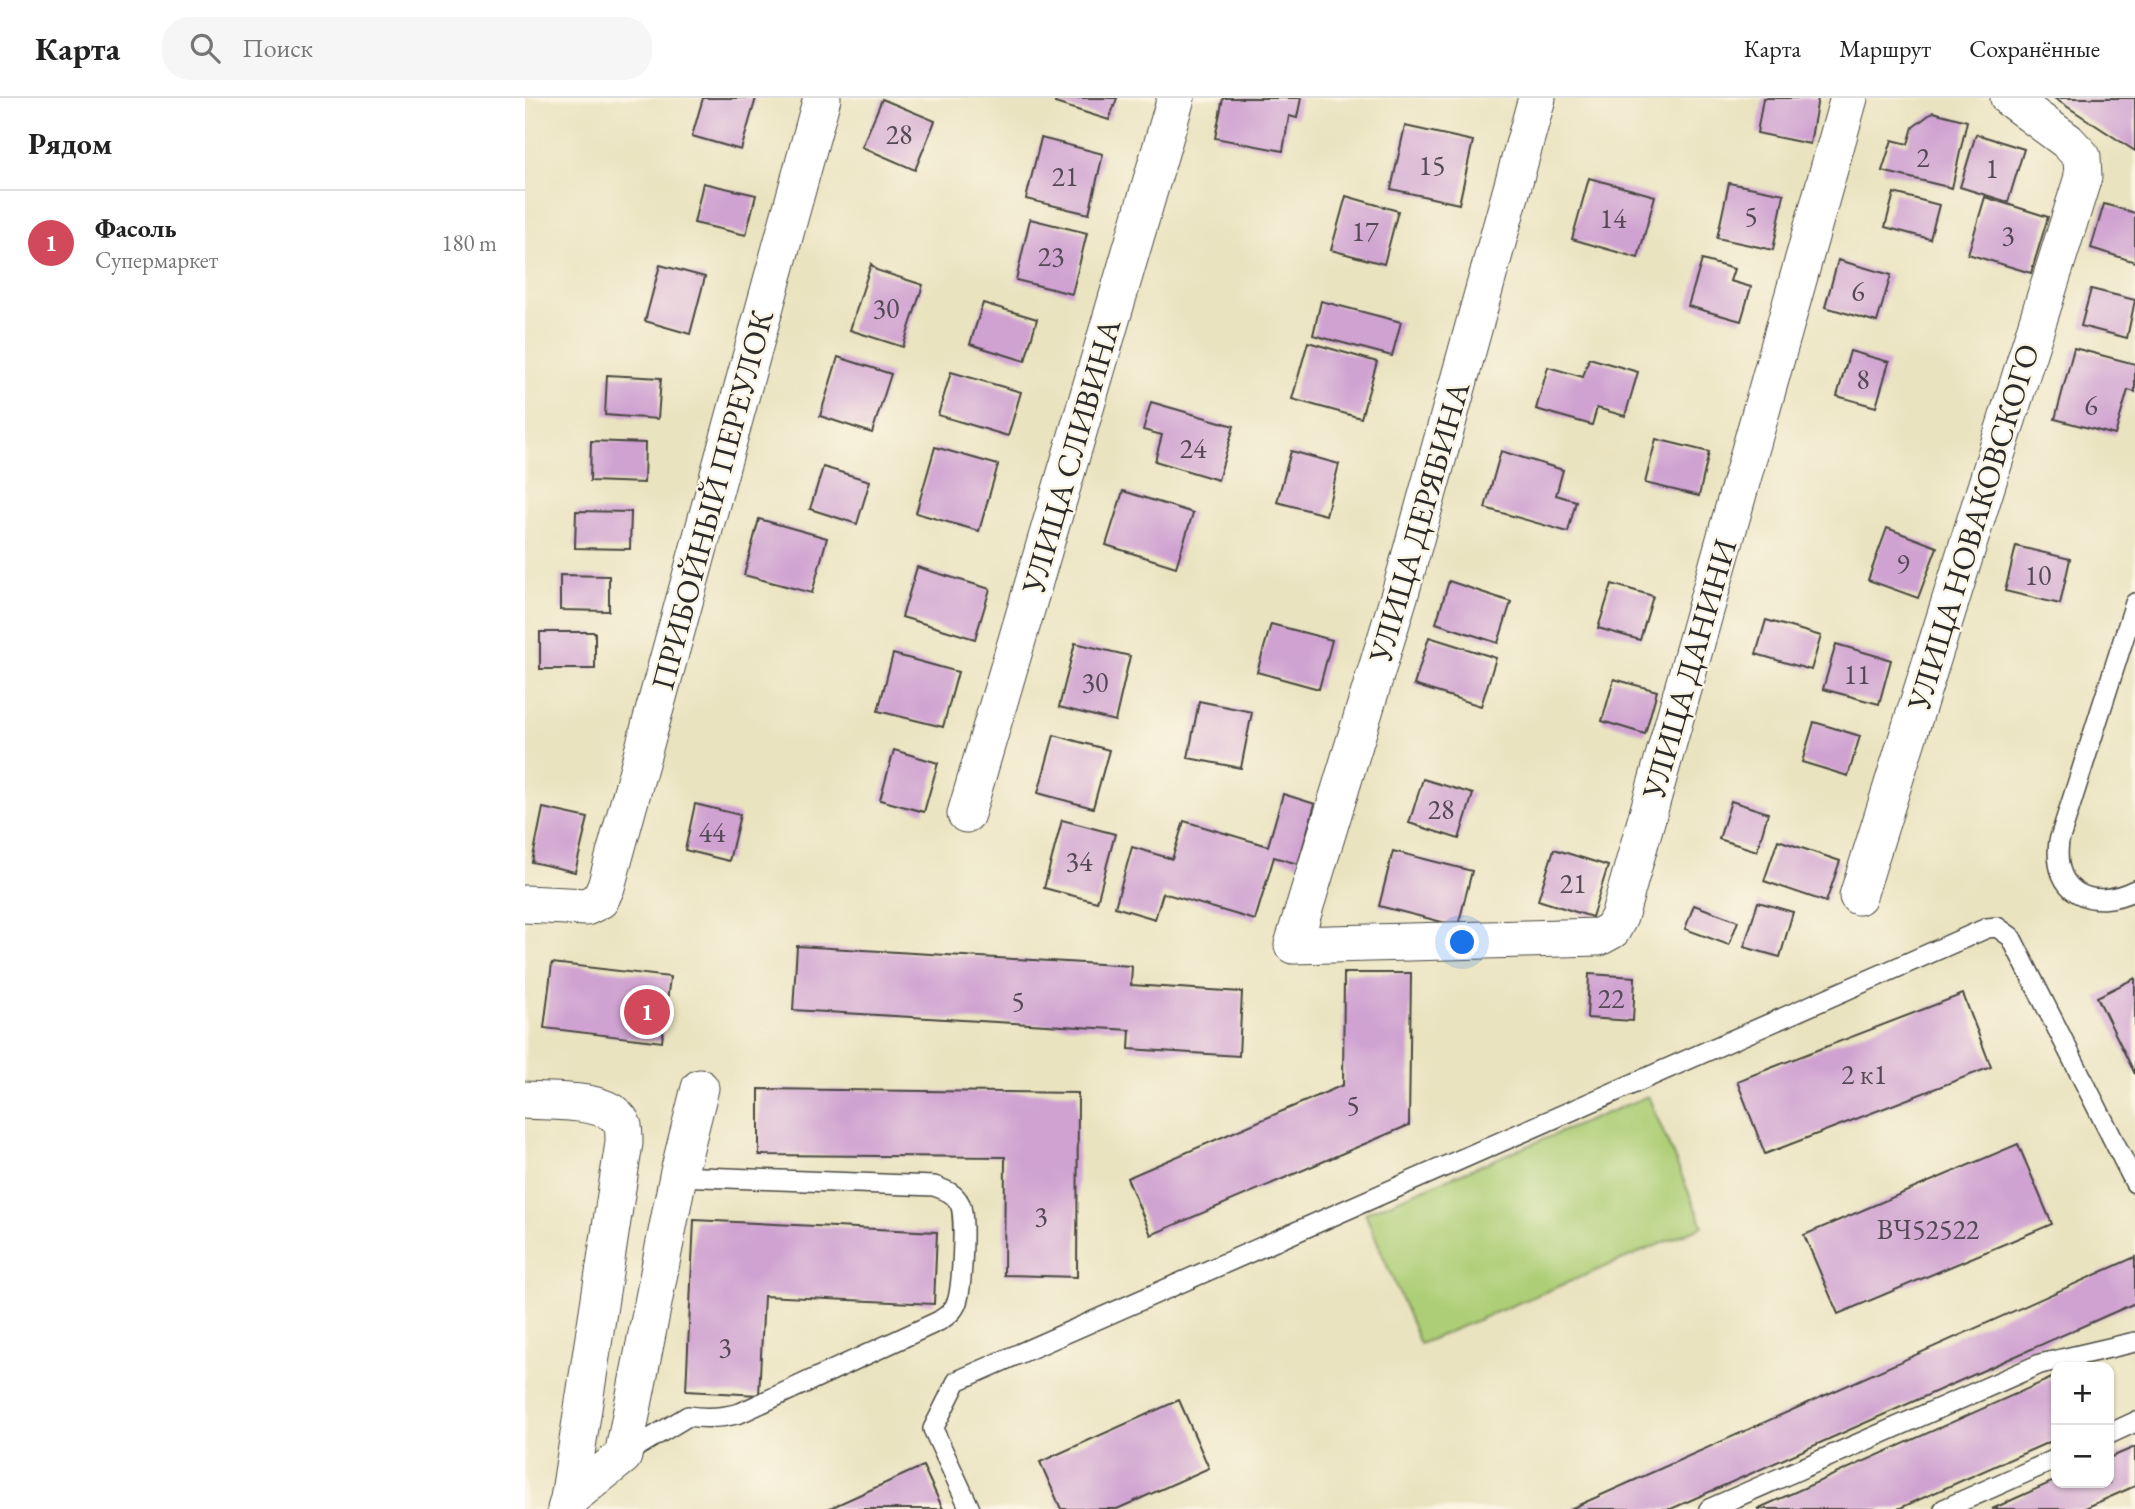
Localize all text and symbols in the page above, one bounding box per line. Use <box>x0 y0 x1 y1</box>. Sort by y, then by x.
search box <box>162 17 652 80</box>
text: Карта <box>35 27 120 70</box>
icon: search <box>186 29 224 67</box>
text: Поиск <box>242 31 313 65</box>
text: Карта <box>1744 33 1801 64</box>
text: Маршрут <box>1839 33 1931 64</box>
text: Сохранённые <box>1969 33 2100 64</box>
house number: 28 <box>886 116 912 152</box>
text: Рядом <box>28 124 112 163</box>
house number: 2 <box>1916 139 1930 175</box>
house number: 15 <box>1419 147 1445 183</box>
house number: 1 <box>1985 150 1999 186</box>
house number: 21 <box>1052 158 1078 194</box>
house number: 5 <box>1744 198 1758 234</box>
house number: 14 <box>1600 200 1627 236</box>
text: Фасоль <box>95 211 177 245</box>
house number: 17 <box>1352 213 1379 249</box>
house number: 3 <box>2001 217 2015 253</box>
text: 1 <box>45 228 57 258</box>
text: 180 m <box>441 228 497 258</box>
house number: 23 <box>1038 238 1064 274</box>
text: Супермаркет <box>95 245 218 275</box>
house number: 6 <box>1851 273 1865 309</box>
house number: 30 <box>873 290 899 326</box>
street label: ПРИБОЙНЫЙ ПЕРЕУЛОК <box>641 305 783 695</box>
street label: УЛИЦА СЛИВИНА <box>1011 313 1131 599</box>
street label: УЛИЦА НОВАКОВСКОГО <box>1897 339 2049 716</box>
house number: 8 <box>1856 361 1870 397</box>
street label: УЛИЦА ДЕРЯБИНА <box>1359 376 1479 668</box>
house number: 6 <box>2084 387 2098 423</box>
house number: 24 <box>1180 430 1207 466</box>
street label: УЛИЦА ДАНИНИ <box>1632 534 1746 805</box>
house number: 9 <box>1896 545 1910 581</box>
house number: 10 <box>2025 557 2051 593</box>
house number: 11 <box>1844 656 1870 692</box>
house number: 30 <box>1082 664 1108 700</box>
house number: 28 <box>1428 791 1454 827</box>
house number: 44 <box>699 814 726 850</box>
house number: 34 <box>1066 843 1093 879</box>
house number: 21 <box>1560 865 1586 901</box>
your location <box>1445 925 1479 959</box>
house number: 22 <box>1598 980 1625 1016</box>
house number: 5 <box>1011 983 1025 1019</box>
pin: 1 <box>624 986 670 1038</box>
house number: 2 к1 <box>1841 1056 1887 1092</box>
house number: 5 <box>1346 1087 1360 1123</box>
house number: 3 <box>1034 1198 1048 1234</box>
house number: ВЧ52522 <box>1877 1211 1980 1247</box>
house number: 3 <box>718 1329 732 1365</box>
map controls <box>2051 1362 2114 1488</box>
button: + <box>2051 1362 2114 1425</box>
button: − <box>2051 1425 2114 1488</box>

